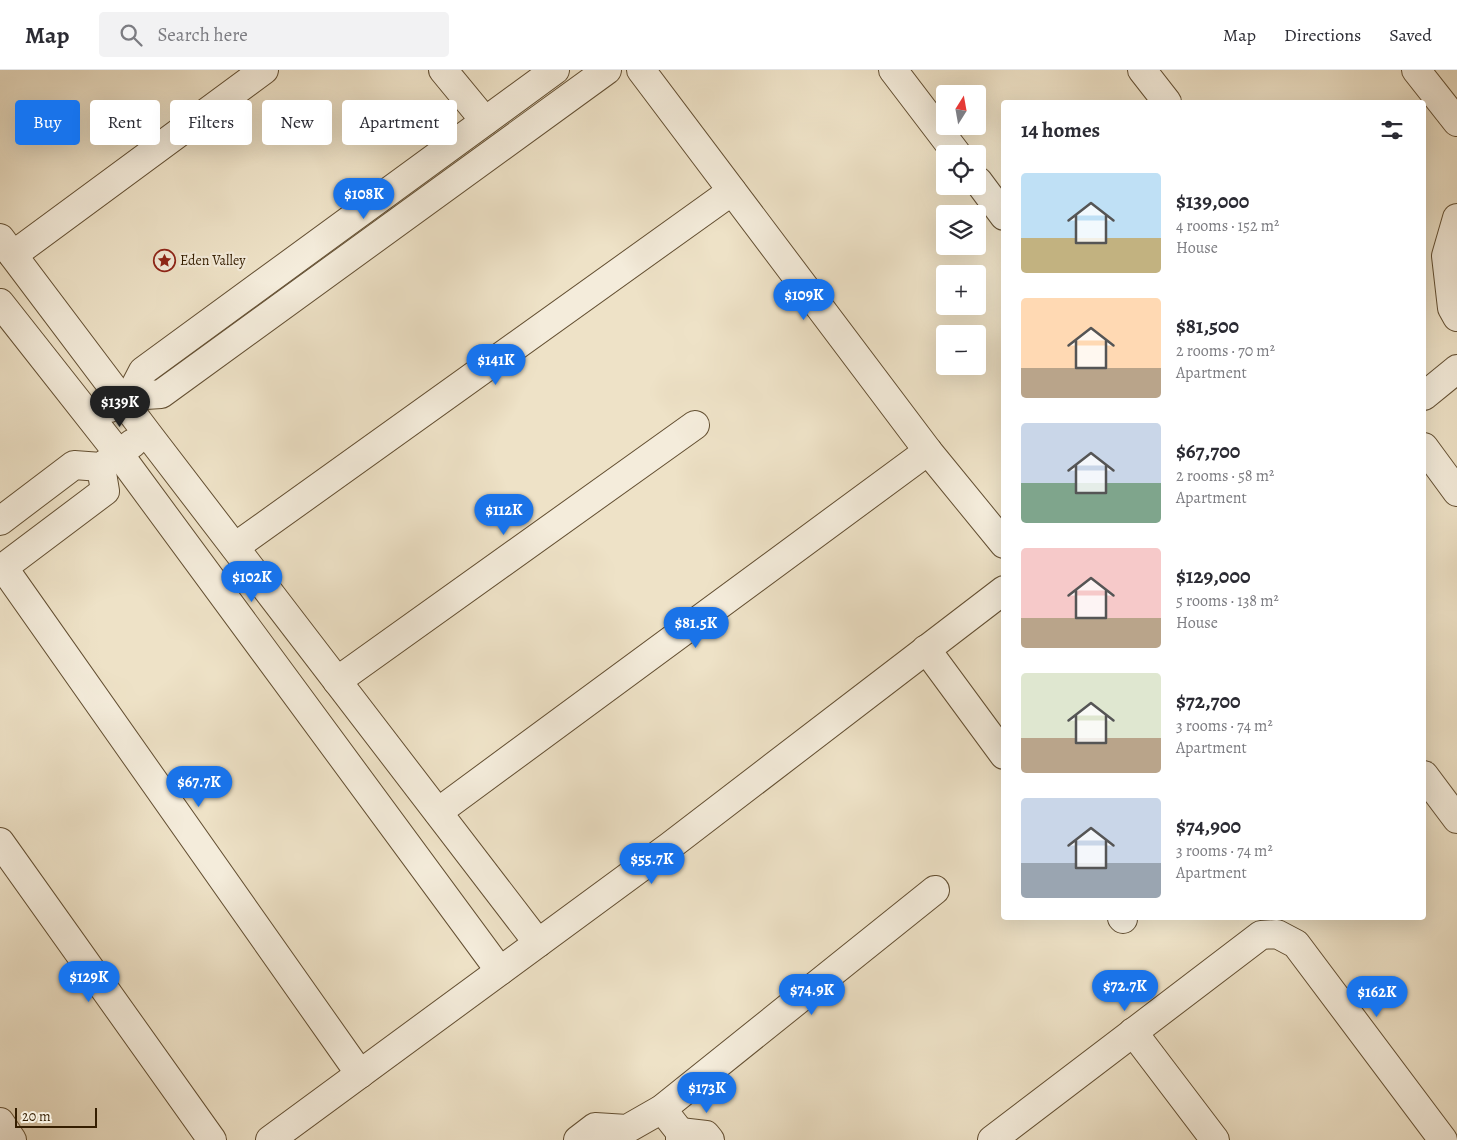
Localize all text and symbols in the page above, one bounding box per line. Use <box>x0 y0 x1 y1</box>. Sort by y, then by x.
search box <box>99 12 449 57</box>
text: Map <box>25 19 69 51</box>
icon: search <box>117 21 145 49</box>
text: Search here <box>157 22 248 48</box>
text: Map <box>1223 23 1256 47</box>
text: Directions <box>1284 23 1361 47</box>
text: Saved <box>1389 23 1432 47</box>
north arrow <box>936 85 986 135</box>
map controls <box>936 85 986 375</box>
chip: Buy <box>15 100 80 145</box>
chip: Rent <box>90 100 160 145</box>
chip: Filters <box>170 100 252 145</box>
chip: New <box>262 100 332 145</box>
chip: Apartment <box>342 100 457 145</box>
text: 14 homes <box>1021 116 1100 144</box>
icon: filters <box>1378 116 1406 144</box>
button: locate <box>936 145 986 195</box>
pin: $108K <box>329 178 399 220</box>
text: $108K <box>344 183 384 205</box>
text: $139,000 <box>1176 187 1249 215</box>
icon: home <box>1061 193 1121 253</box>
button: layers <box>936 205 986 255</box>
text: 4 rooms · 152 m² <box>1176 215 1279 237</box>
text: House <box>1176 237 1218 259</box>
place icon: Eden Valley <box>152 248 176 272</box>
place label: Eden Valley <box>180 251 246 270</box>
button: + <box>936 265 986 315</box>
pin: $109K <box>769 278 839 321</box>
text: $109K <box>784 284 824 306</box>
text: $81,500 <box>1176 312 1239 340</box>
icon: home <box>1061 318 1121 378</box>
button: − <box>936 325 986 375</box>
text: 2 rooms · 70 m² <box>1176 340 1275 362</box>
pin: $141K <box>461 344 531 386</box>
text: $141K <box>478 349 514 371</box>
text: Apartment <box>1176 362 1247 384</box>
pin: $139K <box>85 386 155 428</box>
text: $139K <box>101 391 139 413</box>
text: $67,700 <box>1176 437 1240 465</box>
icon: home <box>1061 443 1121 503</box>
text: 2 rooms · 58 m² <box>1176 465 1274 487</box>
text: Apartment <box>1176 487 1247 509</box>
pin: $112K <box>469 494 539 536</box>
text: $112K <box>485 499 523 521</box>
pin: $102K <box>217 560 287 603</box>
text: $129,000 <box>1176 562 1251 590</box>
text: $102K <box>232 566 272 588</box>
icon: home <box>1061 568 1121 628</box>
text: 5 rooms · 138 m² <box>1176 590 1279 612</box>
pin: $81.5K <box>655 606 737 649</box>
text: $81.5K <box>675 612 717 634</box>
text: House <box>1176 612 1218 634</box>
text: $72,700 <box>1176 687 1241 715</box>
icon: home <box>1061 693 1121 753</box>
text: 3 rooms · 74 m² <box>1176 715 1273 737</box>
text: Apartment <box>1176 737 1247 759</box>
pin: $67.7K <box>158 766 240 808</box>
text: $67.7K <box>177 771 221 793</box>
text: $74,900 <box>1176 812 1241 840</box>
icon: home <box>1061 818 1121 878</box>
text: 3 rooms · 74 m² <box>1176 840 1273 862</box>
pin: $55.7K <box>611 842 693 885</box>
text: $55.7K <box>631 848 673 870</box>
text: Apartment <box>1176 862 1247 884</box>
pin: $129K <box>54 960 124 1003</box>
text: $129K <box>70 966 108 988</box>
pin: $72.7K <box>1084 970 1166 1012</box>
pin: $74.9K <box>771 974 853 1016</box>
text: $72.7K <box>1103 975 1147 997</box>
pin: $162K <box>1342 976 1412 1018</box>
text: $74.9K <box>790 979 834 1001</box>
text: $162K <box>1358 981 1396 1003</box>
pin: $173K <box>672 1072 742 1114</box>
text: $173K <box>688 1077 726 1099</box>
scale bar <box>15 1105 98 1128</box>
text: 20 m <box>22 1107 51 1126</box>

